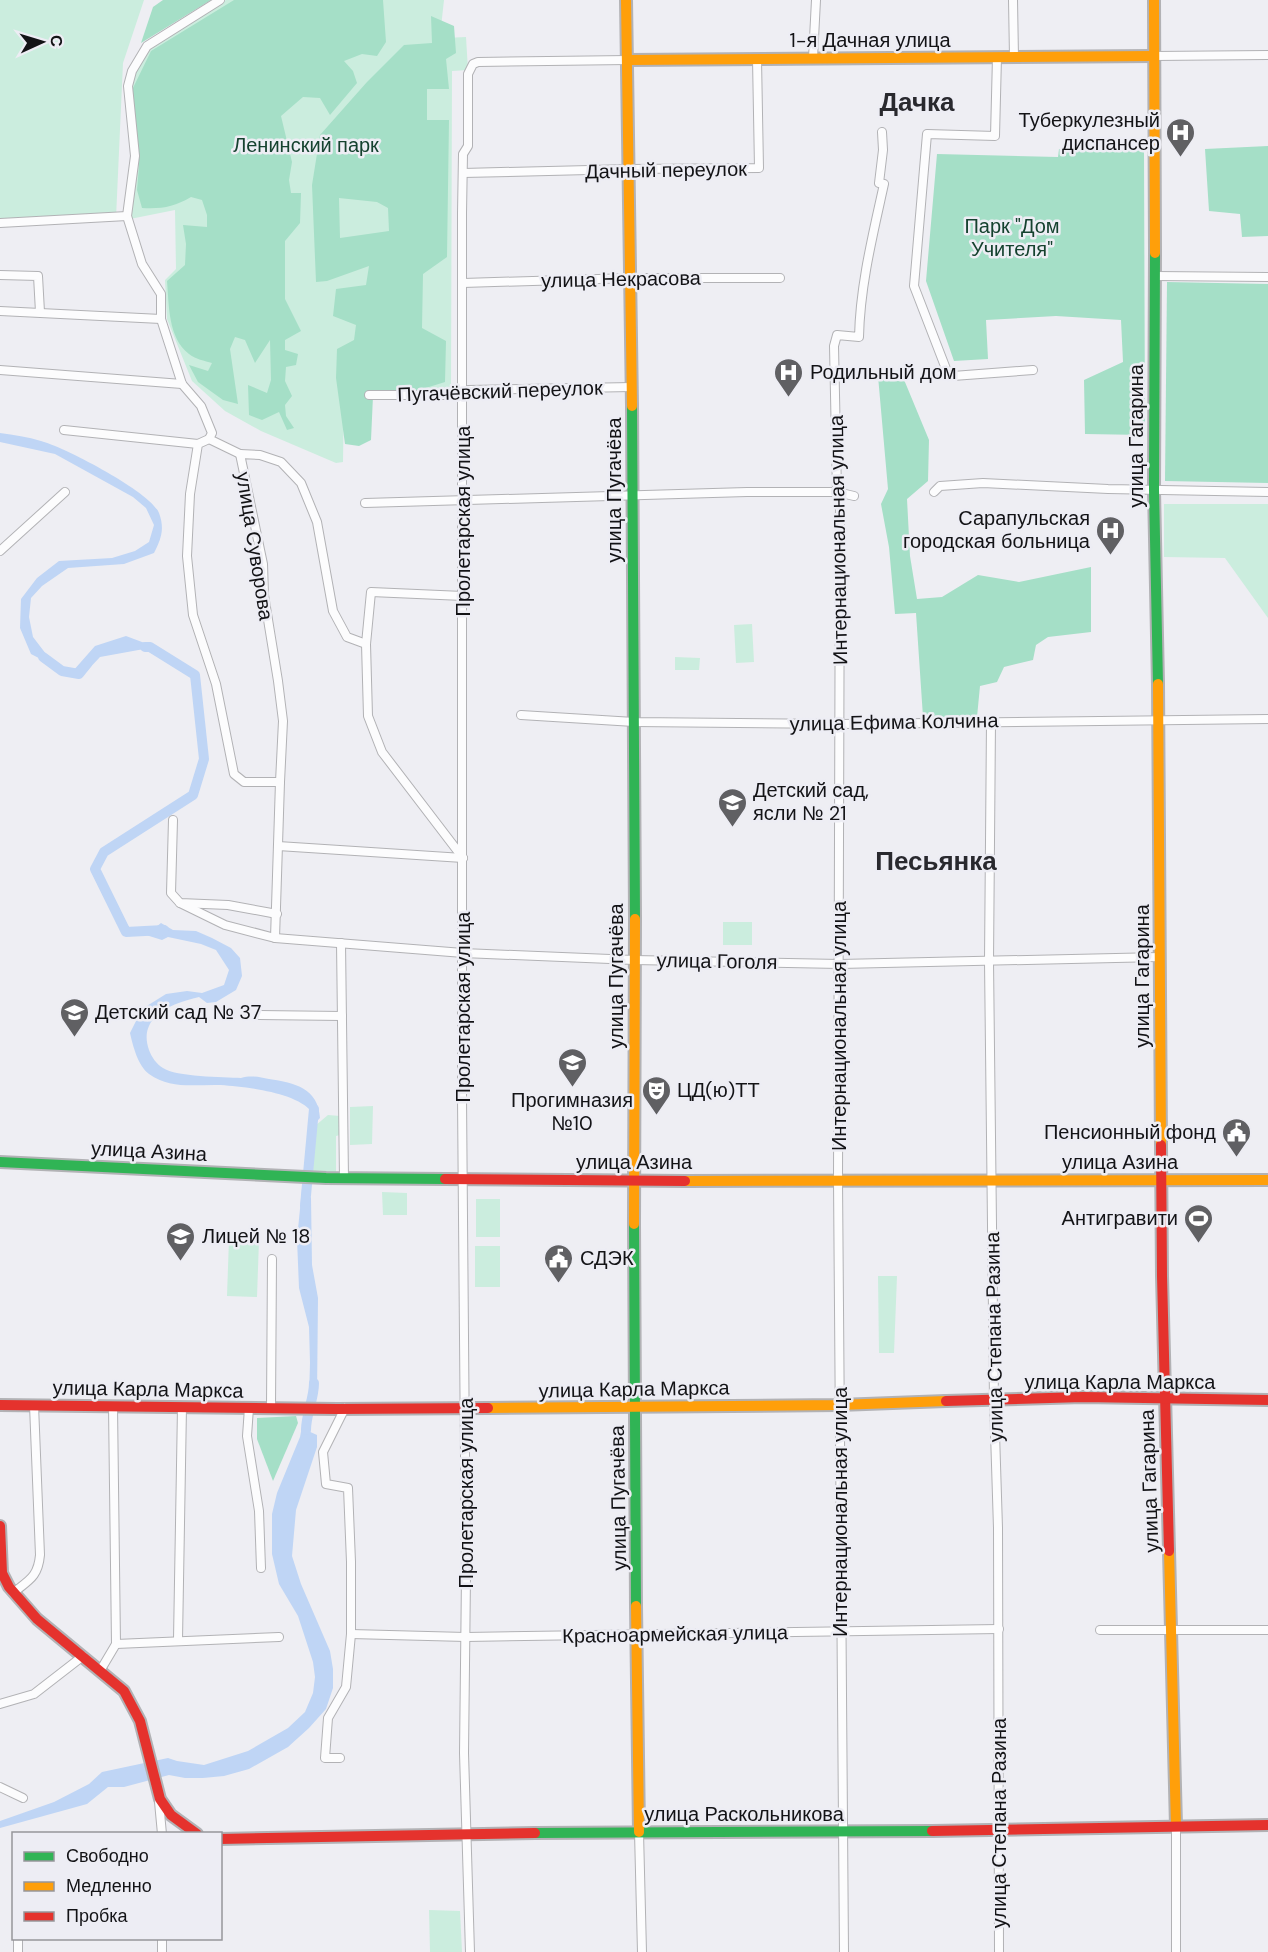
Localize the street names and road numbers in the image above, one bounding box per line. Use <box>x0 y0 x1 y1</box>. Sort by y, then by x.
street label: 1-я Дачная улица <box>789 27 951 53</box>
street label: Дачный переулок <box>585 156 747 184</box>
street label: улица Некрасова <box>541 265 702 293</box>
street label: улица Гагарина <box>1123 363 1149 508</box>
street label: Пугачёвский переулок <box>397 374 603 408</box>
street label: Интернациональная улица <box>823 414 853 665</box>
street label: улица Пугачёва <box>601 416 627 563</box>
street label: Пролетарская улица <box>450 425 476 616</box>
street label: улица Суворова <box>230 470 280 623</box>
street label: улица Ефима Колчина <box>789 707 999 737</box>
street label: Интернациональная улица <box>826 900 852 1151</box>
street label: улица Пугачёва <box>603 902 629 1049</box>
street label: улица Гагарина <box>1129 903 1155 1048</box>
street label: Пролетарская улица <box>450 911 476 1102</box>
street label: улица Гоголя <box>656 947 778 975</box>
street label: улица Азина <box>90 1135 209 1167</box>
street label: улица Азина <box>576 1149 693 1175</box>
street label: улица Азина <box>1062 1149 1179 1175</box>
street label: улица Степана Разина <box>979 1231 1009 1442</box>
street label: улица Карла Маркса <box>1025 1369 1216 1395</box>
street label: улица Карла Маркса <box>52 1374 245 1404</box>
street label: улица Карла Маркса <box>538 1374 731 1404</box>
street label: Интернациональная улица <box>827 1386 853 1637</box>
street label: Пролетарская улица <box>453 1397 479 1588</box>
street label: улица Гагарина <box>1133 1408 1164 1553</box>
street label: улица Пугачёва <box>604 1424 632 1571</box>
street label: Красноармейская улица <box>562 1619 789 1649</box>
street label: улица Степана Разина <box>986 1717 1012 1928</box>
street label: улица Раскольникова <box>644 1801 845 1827</box>

